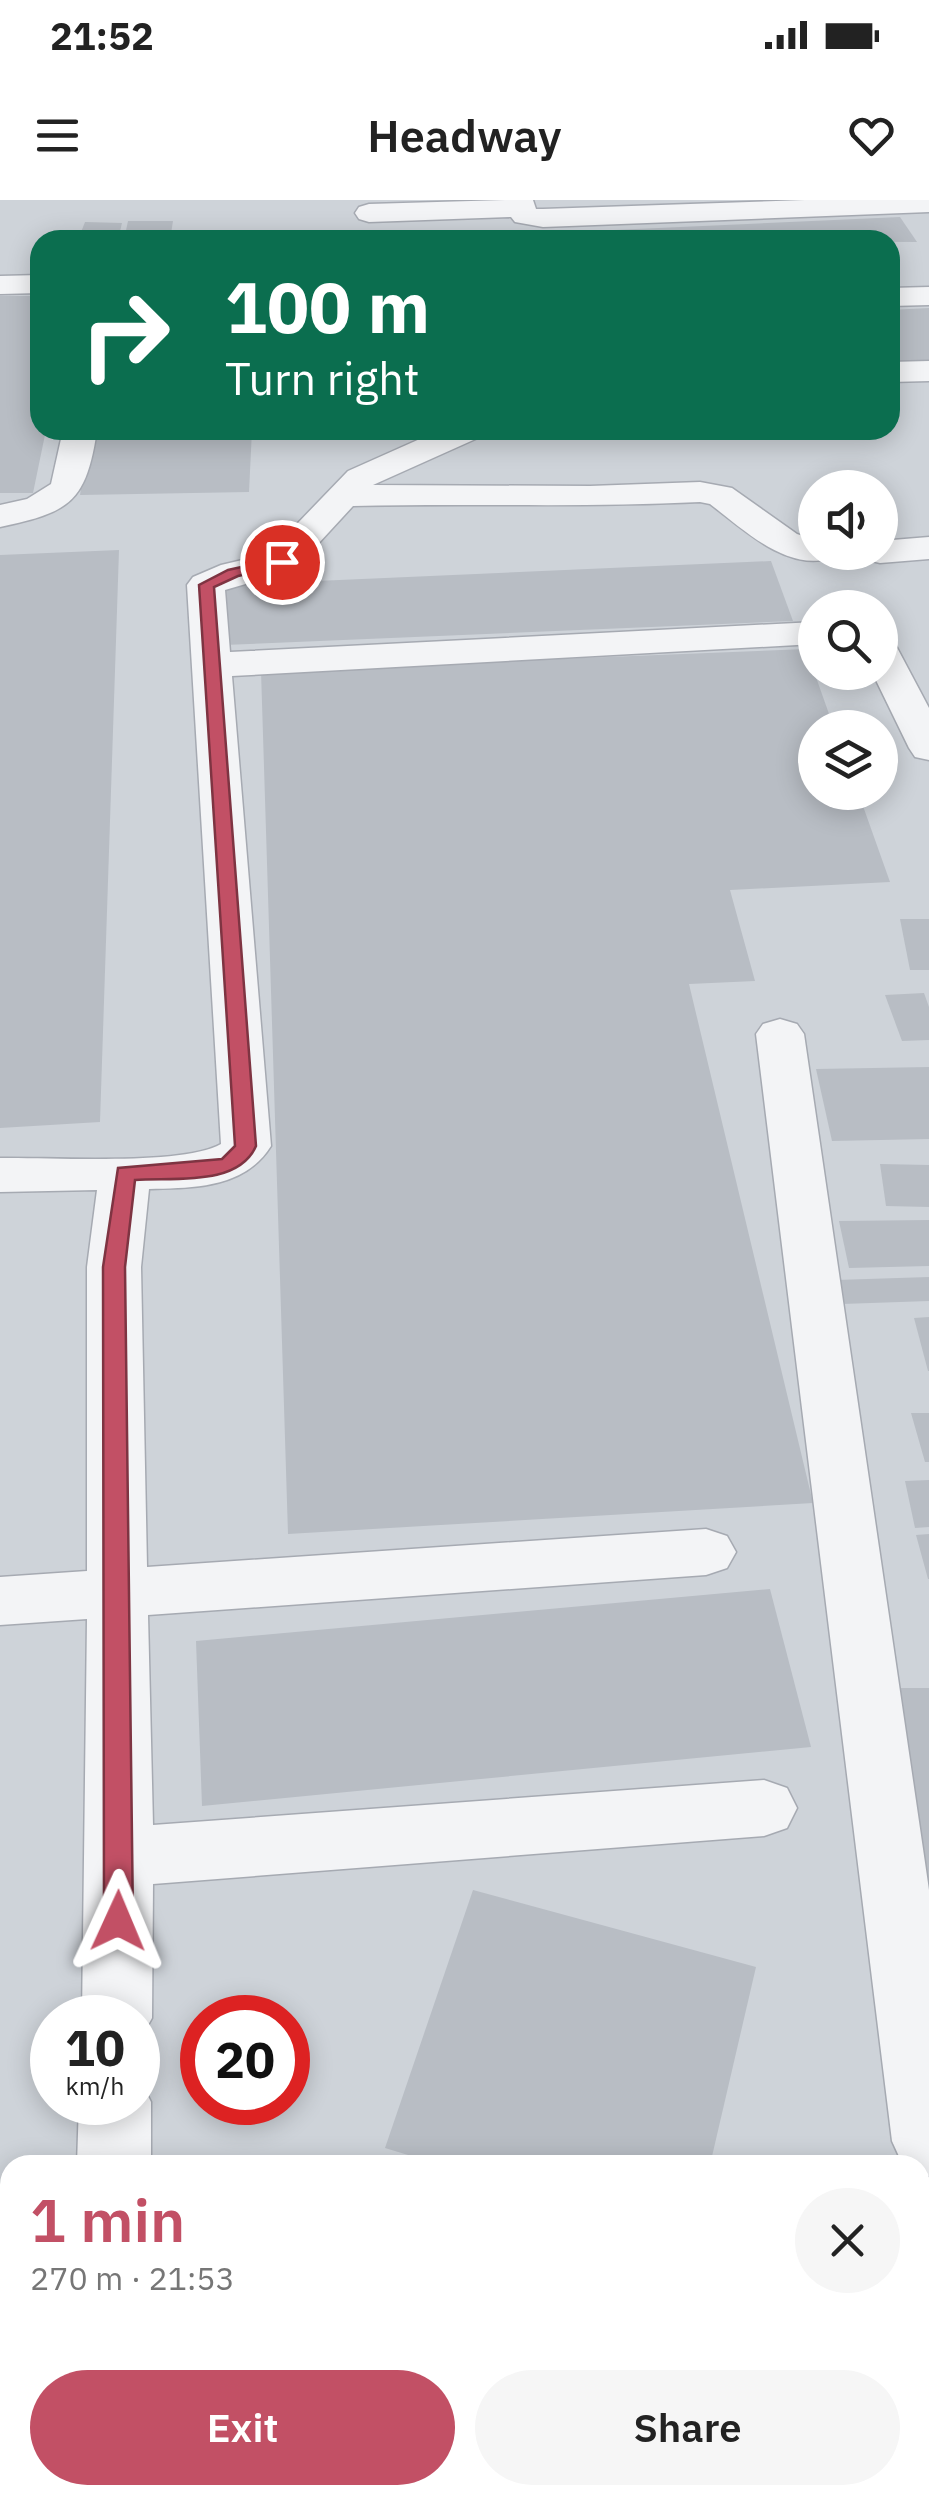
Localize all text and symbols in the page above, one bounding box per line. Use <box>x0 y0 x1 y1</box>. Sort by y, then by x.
text: 21:52 <box>50 11 154 60</box>
text: Headway <box>367 106 562 164</box>
icon: menu <box>30 108 85 163</box>
icon: heart <box>844 108 899 163</box>
text: 100 m <box>225 261 430 352</box>
icon: right <box>60 270 190 400</box>
text: Turn right <box>225 349 420 407</box>
map controls <box>798 470 898 810</box>
button: sound <box>798 470 898 570</box>
pin <box>240 520 325 605</box>
icon: arrive <box>255 535 310 590</box>
button: search <box>798 590 898 690</box>
button: layers <box>798 710 898 810</box>
position arrow <box>66 1869 170 1973</box>
speed limit sign: 20 <box>180 1995 310 2125</box>
text: 10 <box>65 2015 125 2080</box>
text: km/h <box>66 2069 124 2102</box>
text: 1 min <box>30 2180 185 2259</box>
button: close <box>795 2188 900 2293</box>
text: 270 m · 21:53 <box>30 2257 235 2299</box>
button: Exit <box>30 2370 455 2485</box>
button: Share <box>475 2370 900 2485</box>

